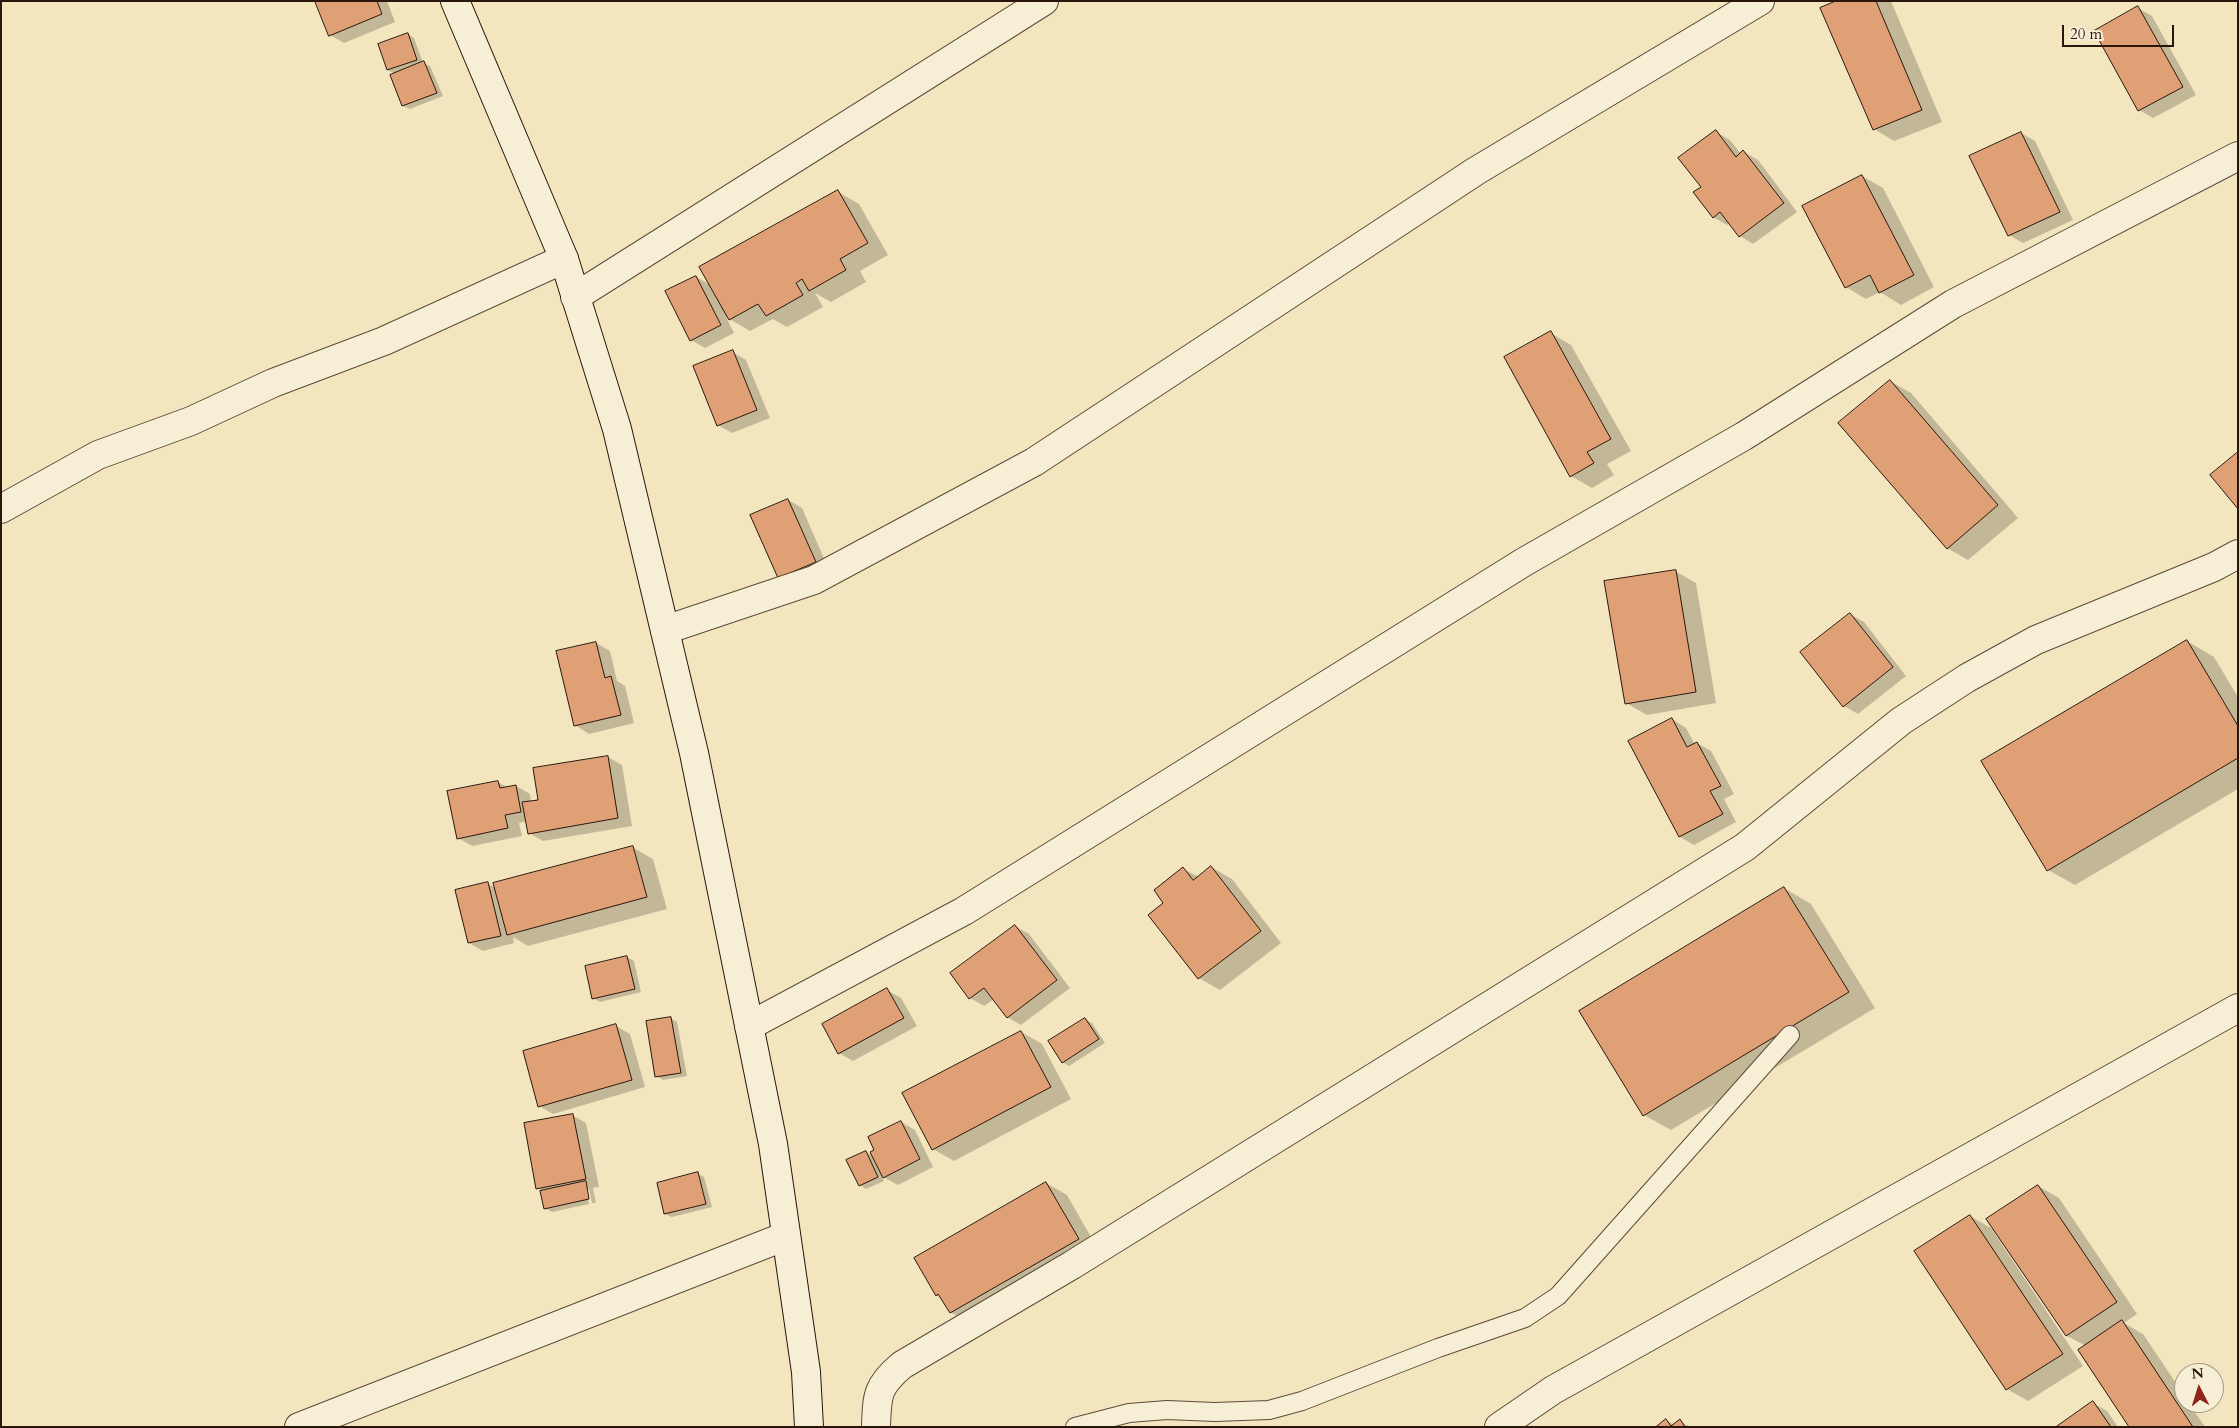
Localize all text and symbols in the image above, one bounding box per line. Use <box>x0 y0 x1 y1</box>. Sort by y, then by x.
scale bar <box>2064 15 2176 47</box>
text: 20 m <box>2070 24 2102 44</box>
north arrow <box>2174 1363 2224 1413</box>
text: N <box>2191 1364 2205 1384</box>

